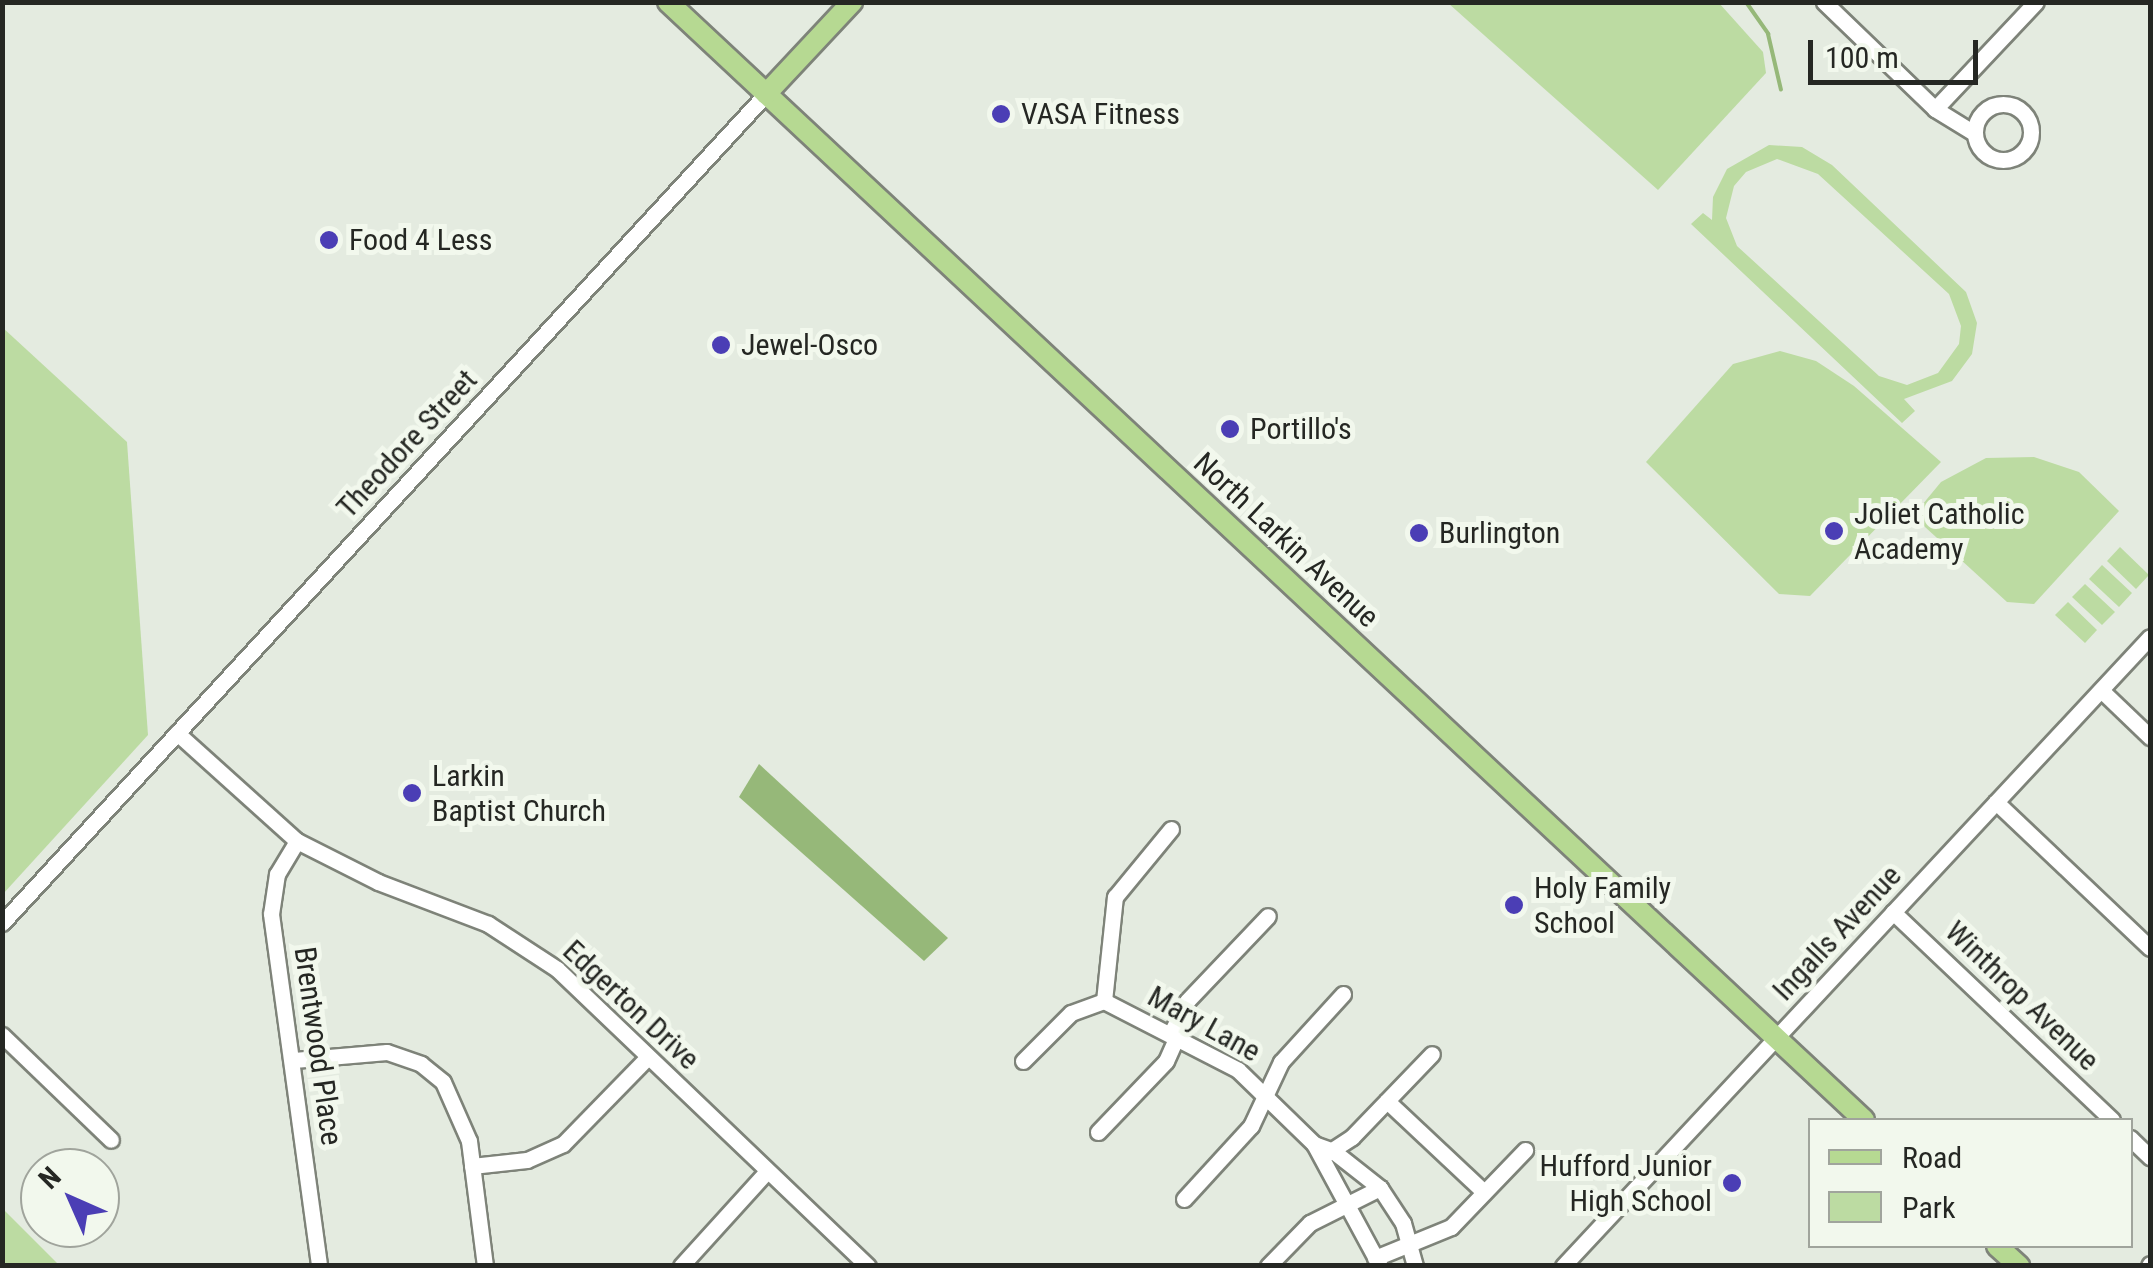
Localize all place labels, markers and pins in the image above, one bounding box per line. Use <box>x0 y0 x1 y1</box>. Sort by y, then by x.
place label: VASA Fitness <box>1021 96 1180 132</box>
marker: VASA Fitness <box>990 103 1012 125</box>
place label: Food 4 Less <box>349 222 492 258</box>
marker: Food 4 Less <box>318 229 340 251</box>
place label: Jewel-Osco <box>741 327 878 363</box>
marker: Jewel-Osco <box>710 334 732 356</box>
place label: Portillo's <box>1250 411 1352 447</box>
marker: Portillo's <box>1219 418 1241 440</box>
place label: Joliet Catholic Academy <box>1854 496 2025 566</box>
place label: Burlington <box>1439 515 1560 551</box>
marker: Joliet Catholic Academy <box>1823 520 1845 542</box>
marker: Burlington <box>1408 522 1430 544</box>
place label: Larkin Baptist Church <box>432 758 606 828</box>
marker: Larkin Baptist Church <box>401 782 423 804</box>
place label: Holy Family School <box>1534 870 1671 940</box>
marker: Holy Family School <box>1503 894 1525 916</box>
place label: Hufford Junior High School <box>1540 1148 1712 1218</box>
marker: Hufford Junior High School <box>1721 1172 1743 1194</box>

